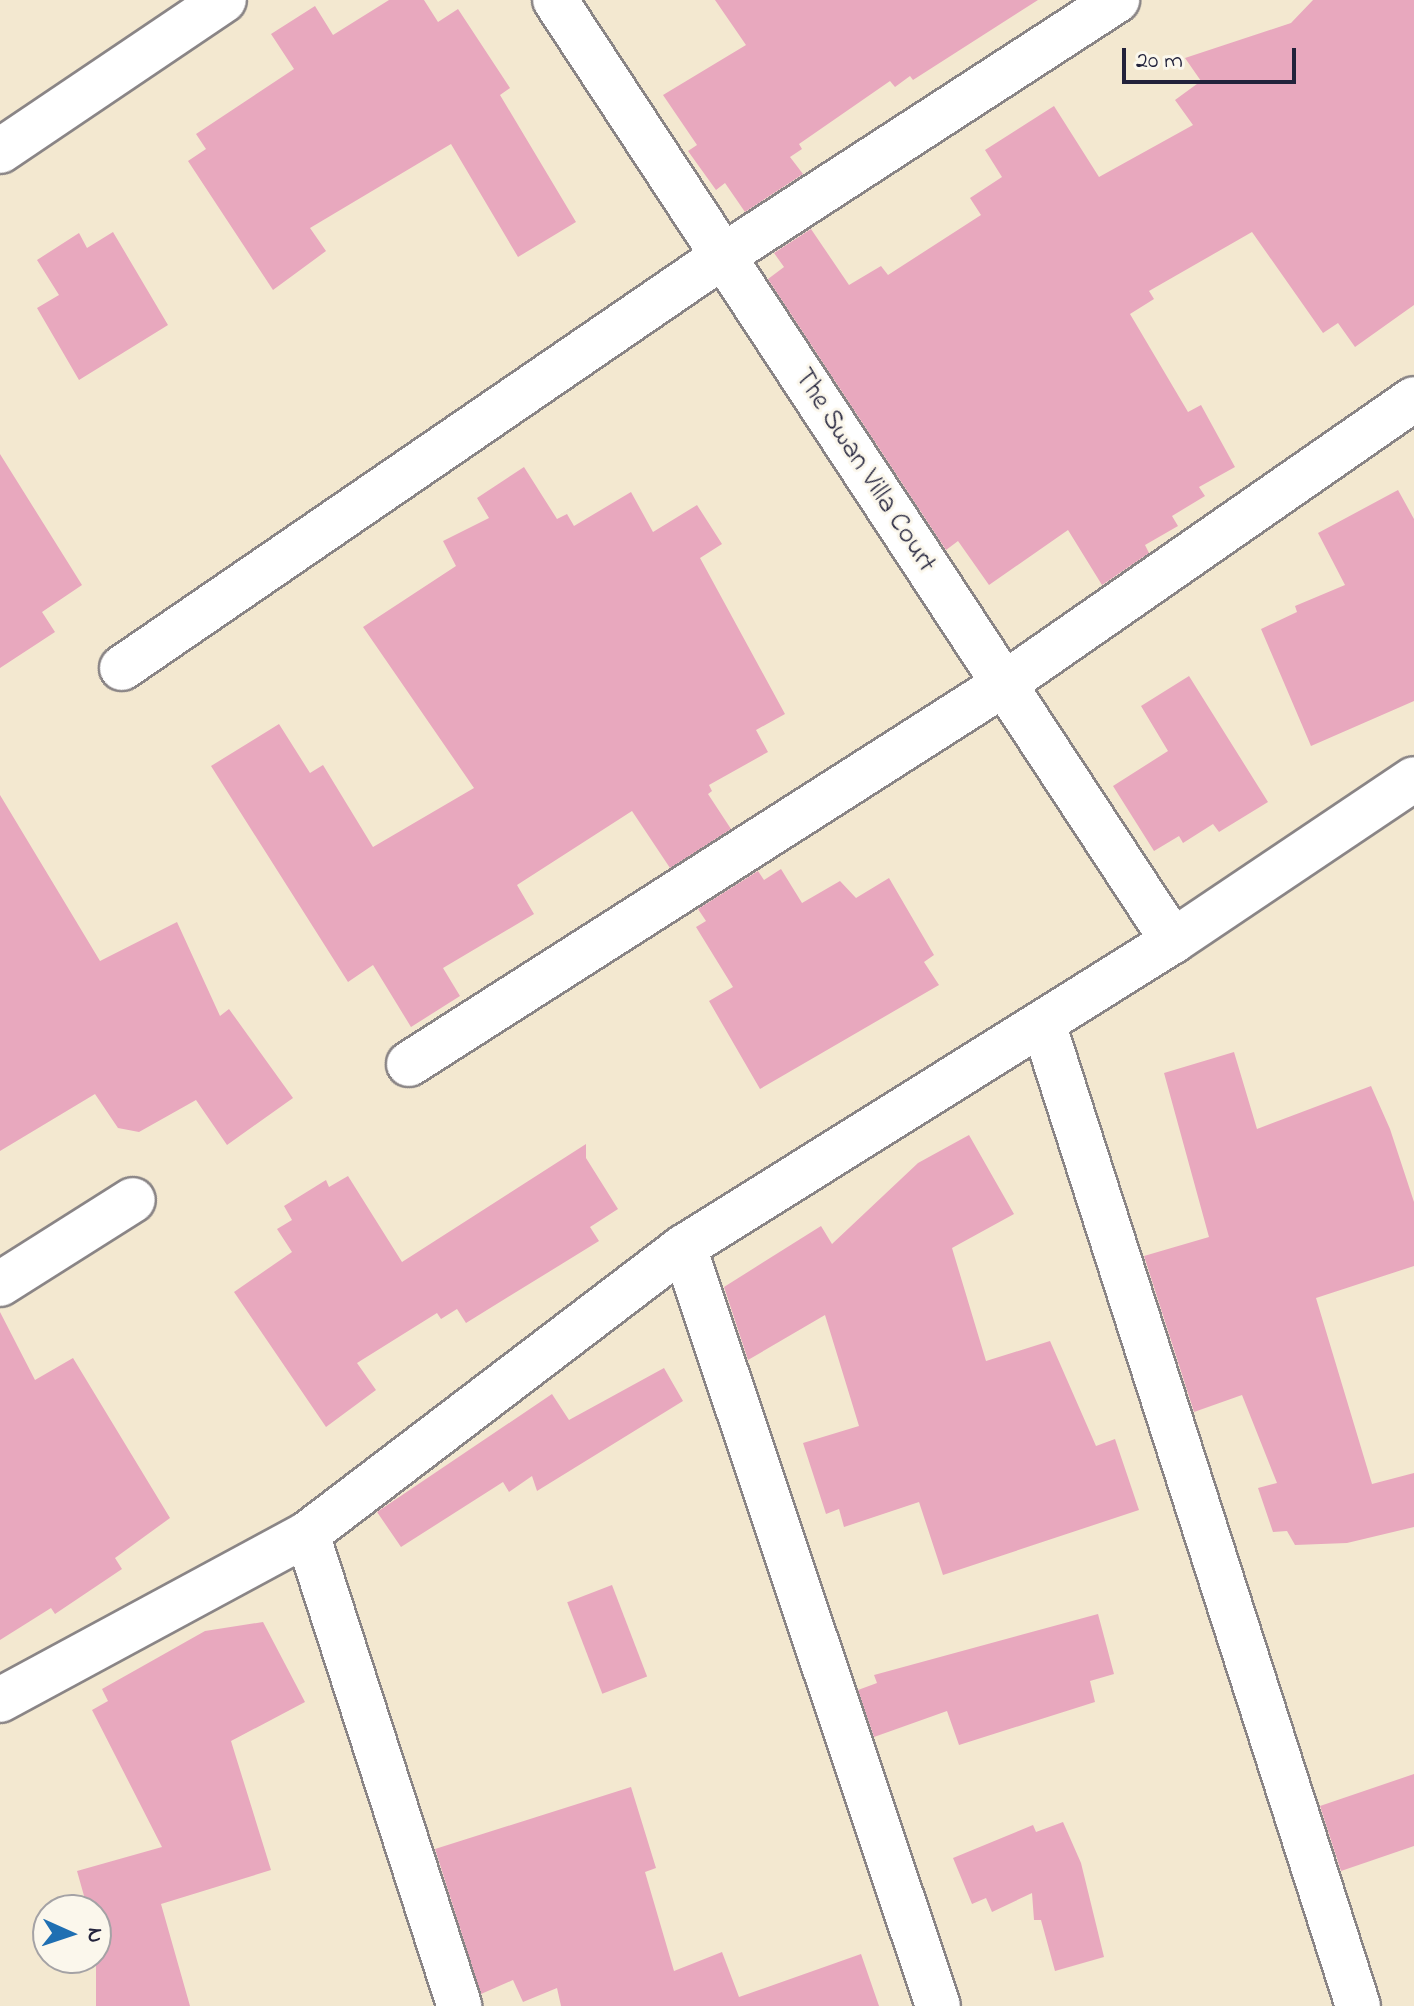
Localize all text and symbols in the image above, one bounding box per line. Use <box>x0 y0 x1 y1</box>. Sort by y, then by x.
scale bar <box>1126 32 1300 82</box>
text: 20 m <box>1136 44 1183 79</box>
street label: The Swan Villa Court <box>786 363 942 579</box>
north arrow <box>32 1894 112 1974</box>
text: N <box>78 1927 110 1943</box>

